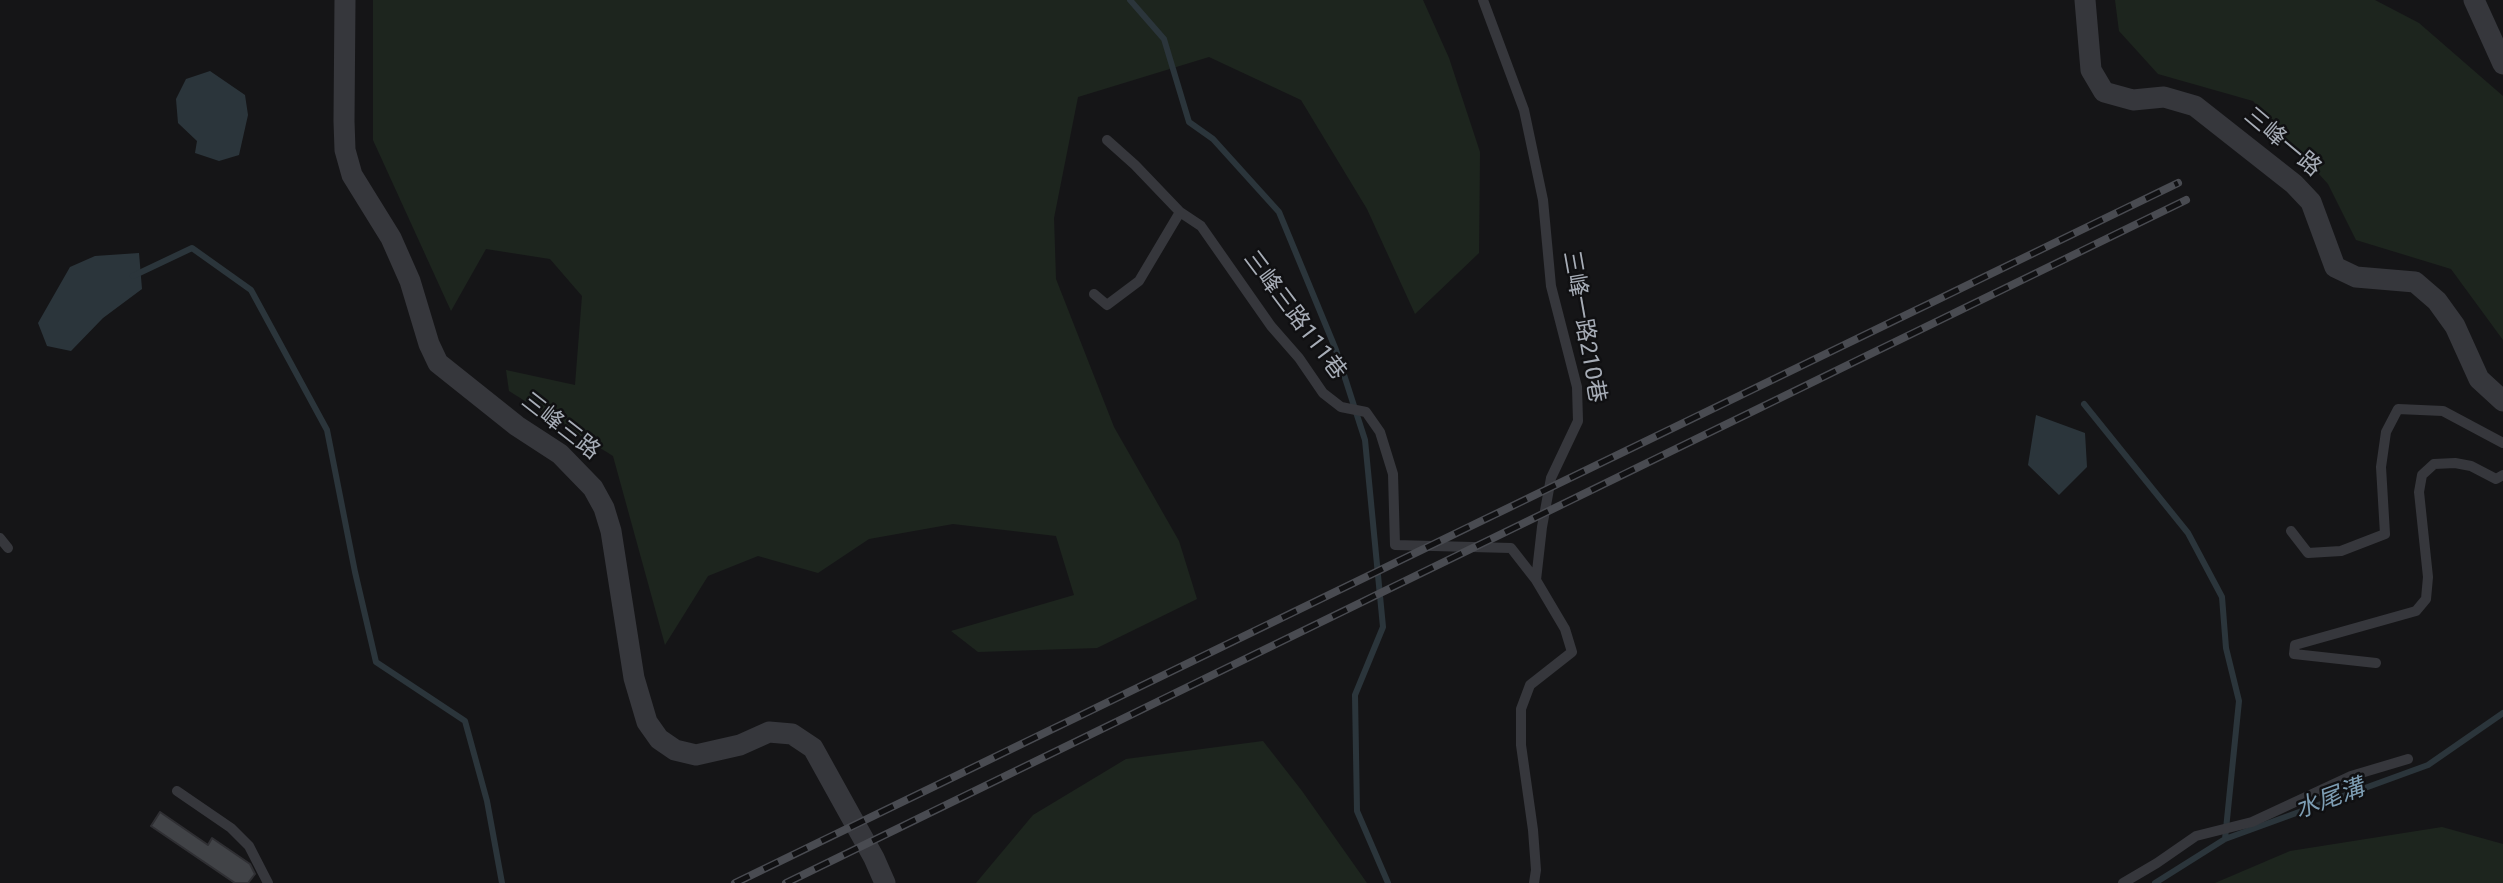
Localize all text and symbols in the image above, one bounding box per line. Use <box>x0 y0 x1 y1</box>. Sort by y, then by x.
street label: 三峰一路 <box>2238 103 2326 183</box>
street label: 三峰三路111巷 <box>1237 246 1351 386</box>
street label: 三峰一路210巷 <box>1556 249 1610 405</box>
street label: 三峰三路 <box>515 388 605 466</box>
water label: 水尾溝 <box>2291 774 2369 826</box>

